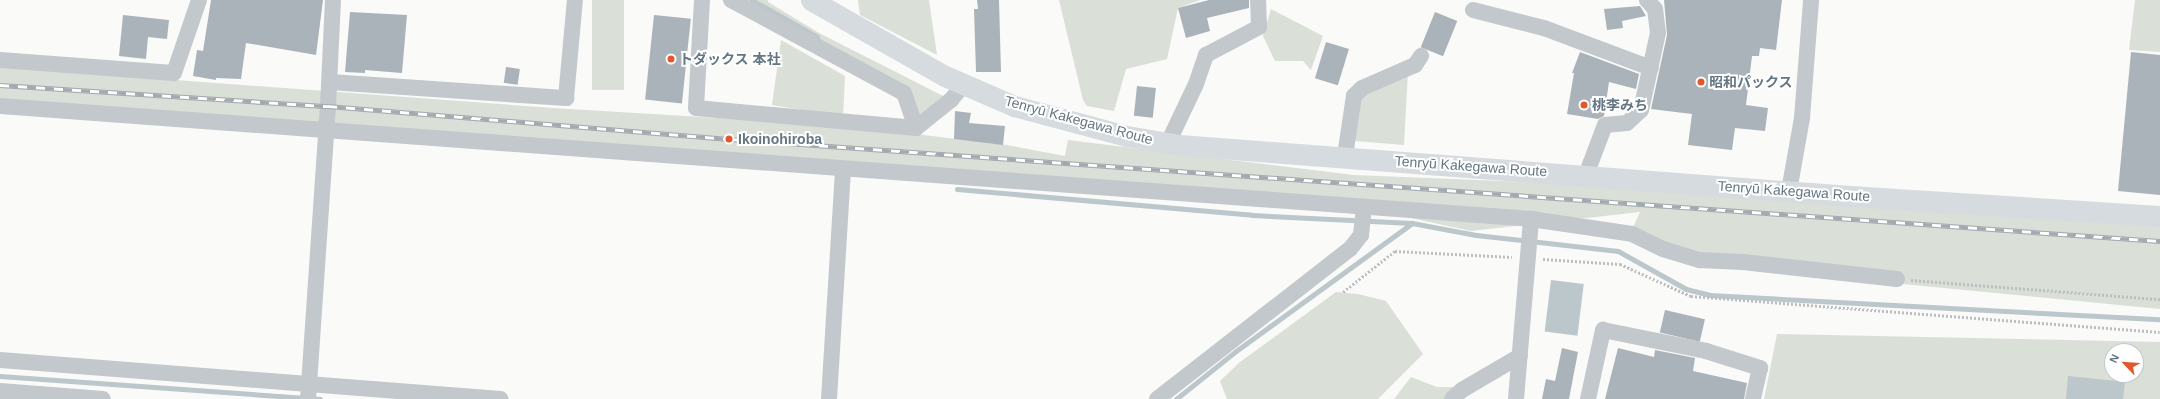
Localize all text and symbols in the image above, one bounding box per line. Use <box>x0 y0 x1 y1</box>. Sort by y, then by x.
place label: トダックス 本社 <box>679 51 781 67</box>
marker: トダックス 本社 <box>666 54 676 64</box>
place label: 昭和パックス <box>1709 74 1793 90</box>
marker: 昭和パックス <box>1696 77 1706 87</box>
street label: Tenryū Kakegawa Route <box>1003 92 1155 148</box>
place label: 桃李みち <box>1592 97 1648 113</box>
marker: 桃李みち <box>1579 100 1589 110</box>
place label: Ikoinohiroba <box>738 131 822 147</box>
marker: Ikoinohiroba <box>723 133 735 145</box>
street label: Tenryū Kakegawa Route <box>1394 152 1548 180</box>
street label: Tenryū Kakegawa Route <box>1717 177 1871 205</box>
north arrow <box>2104 343 2144 383</box>
text: N <box>2107 352 2121 364</box>

